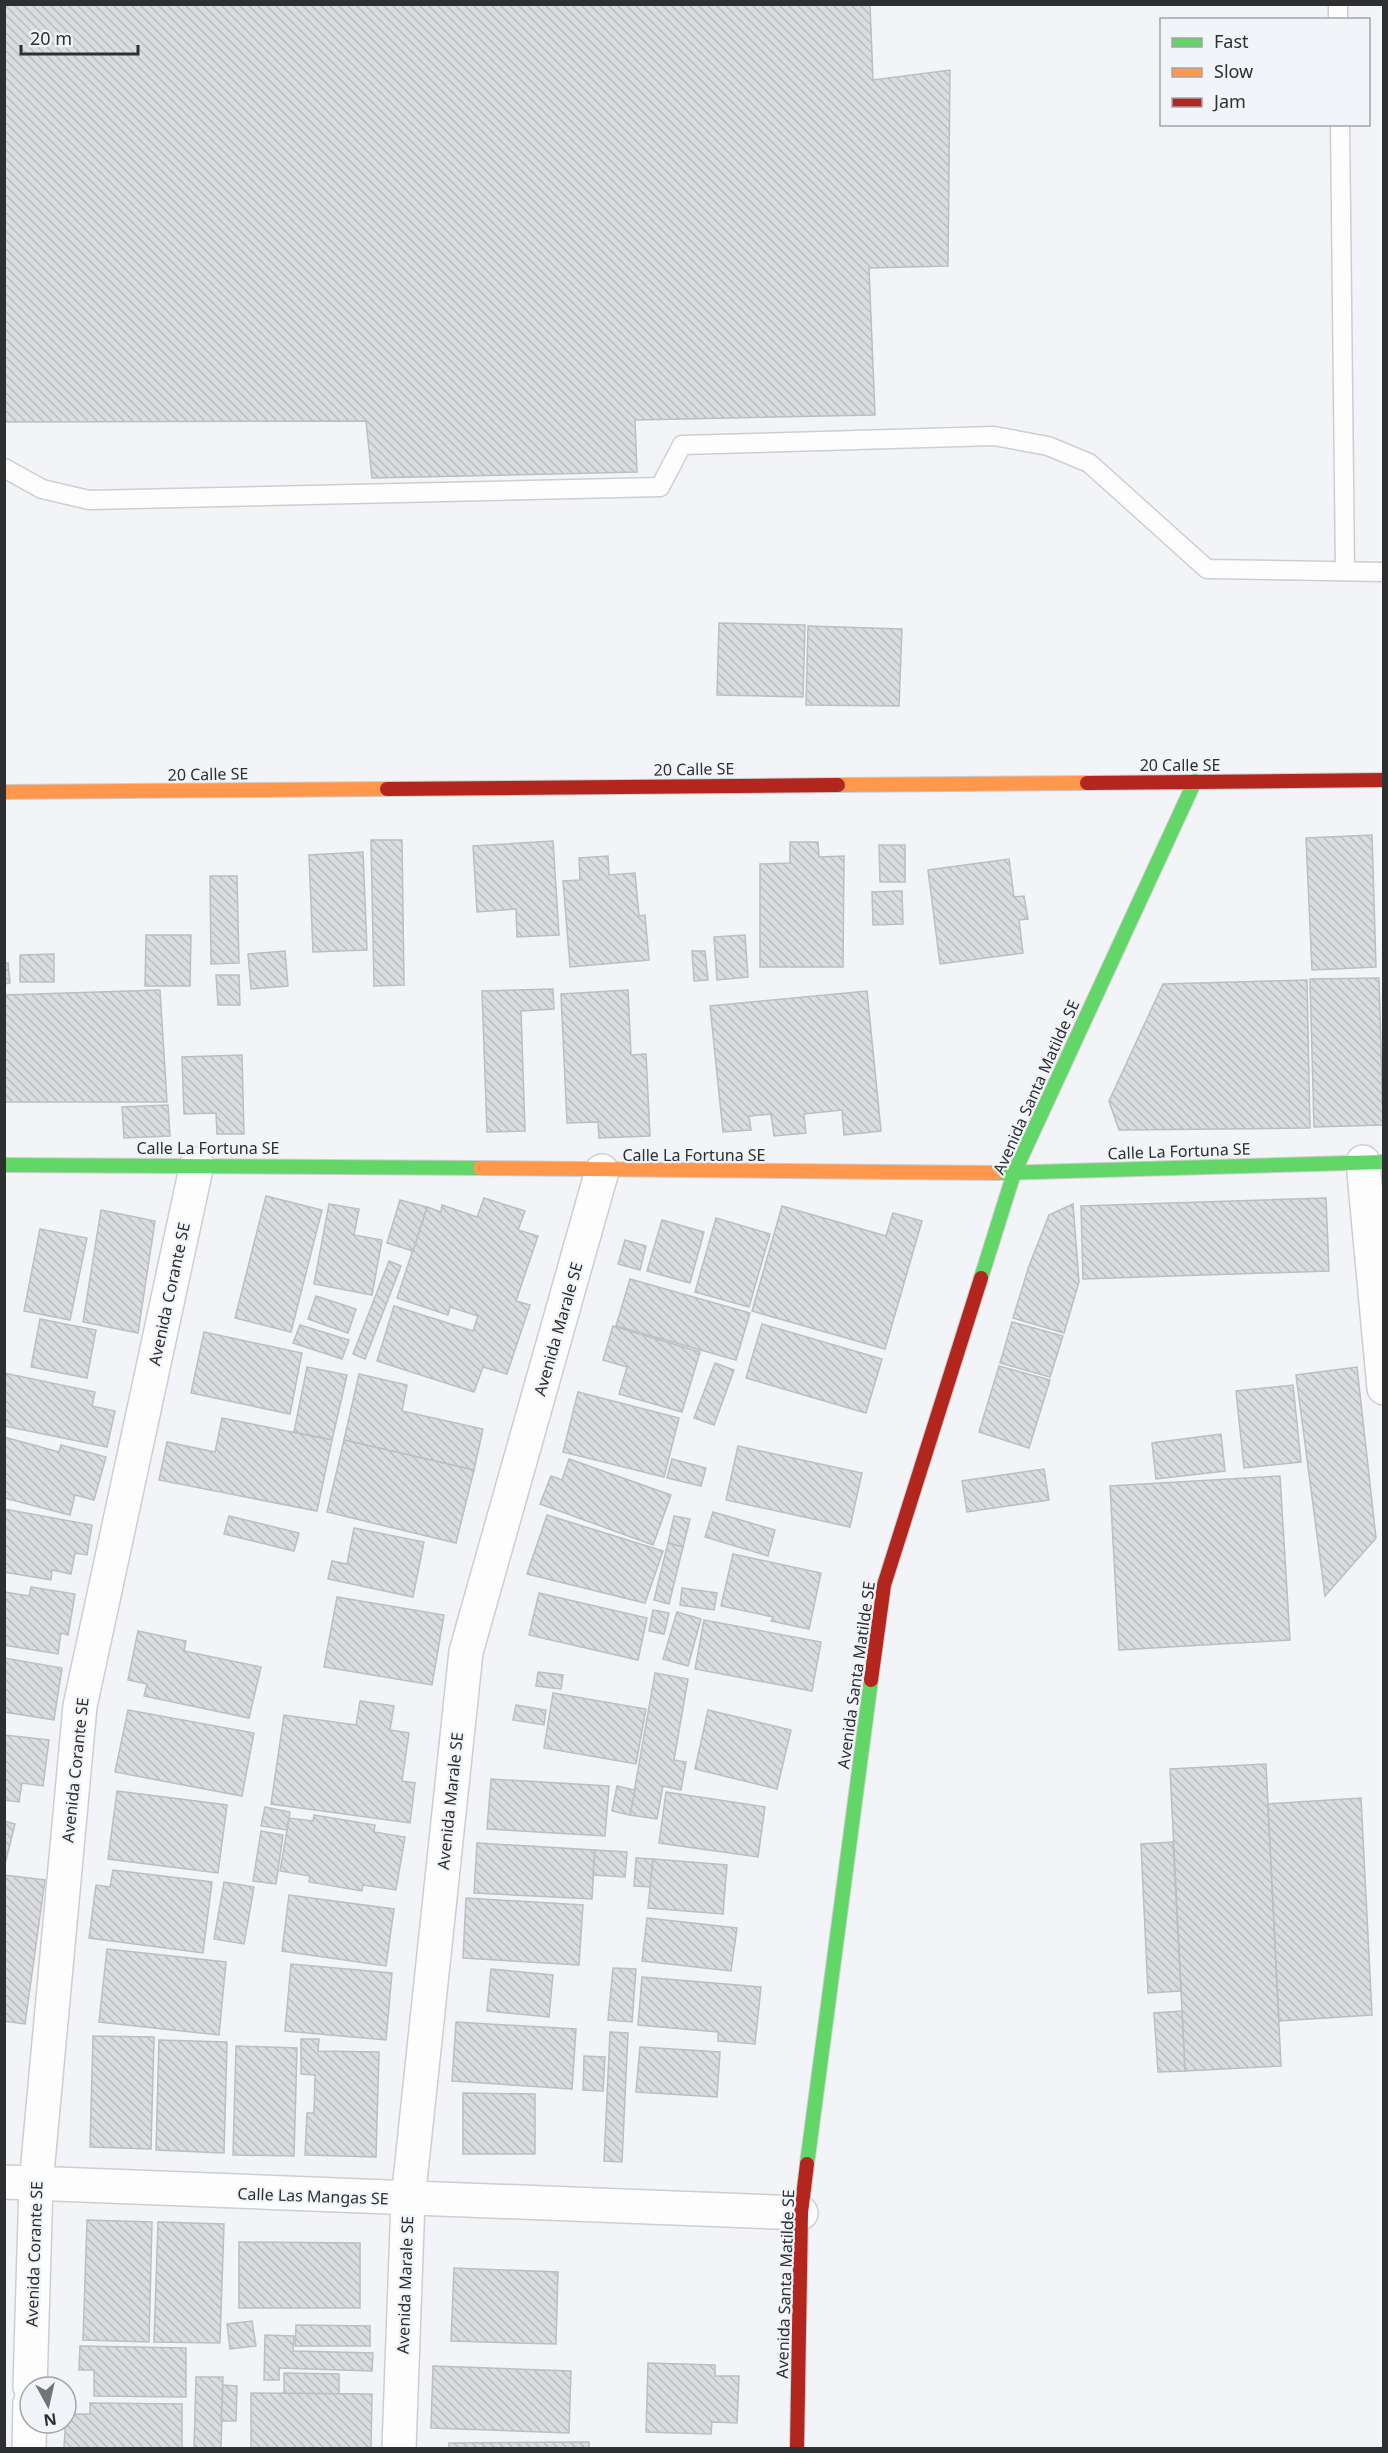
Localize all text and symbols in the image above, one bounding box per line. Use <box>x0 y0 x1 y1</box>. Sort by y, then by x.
scale bar <box>21 18 138 56</box>
legend <box>1160 18 1370 126</box>
text: 20 m <box>30 26 72 50</box>
text: Fast <box>1214 29 1249 53</box>
text: Slow <box>1214 59 1253 83</box>
text: Jam <box>1212 89 1246 113</box>
street label: 20 Calle SE <box>1140 754 1220 776</box>
street label: 20 Calle SE <box>653 757 735 781</box>
street label: 20 Calle SE <box>167 762 249 786</box>
street label: Avenida Santa Matilde SE <box>987 996 1085 1178</box>
street label: Calle La Fortuna SE <box>136 1137 280 1159</box>
street label: Calle La Fortuna SE <box>1107 1138 1251 1164</box>
street label: Calle La Fortuna SE <box>622 1144 766 1166</box>
street label: Avenida Corante SE <box>143 1220 195 1368</box>
street label: Avenida Marale SE <box>528 1260 588 1398</box>
street label: Avenida Santa Matilde SE <box>832 1580 880 1770</box>
street label: Avenida Corante SE <box>56 1696 94 1844</box>
street label: Avenida Marale SE <box>432 1731 468 1871</box>
street label: Avenida Corante SE <box>20 2181 48 2327</box>
street label: Calle Las Mangas SE <box>237 2182 389 2210</box>
street label: Avenida Santa Matilde SE <box>771 2189 799 2379</box>
street label: Avenida Marale SE <box>392 2216 418 2354</box>
north arrow <box>18 2375 78 2435</box>
text: N <box>42 2408 58 2432</box>

